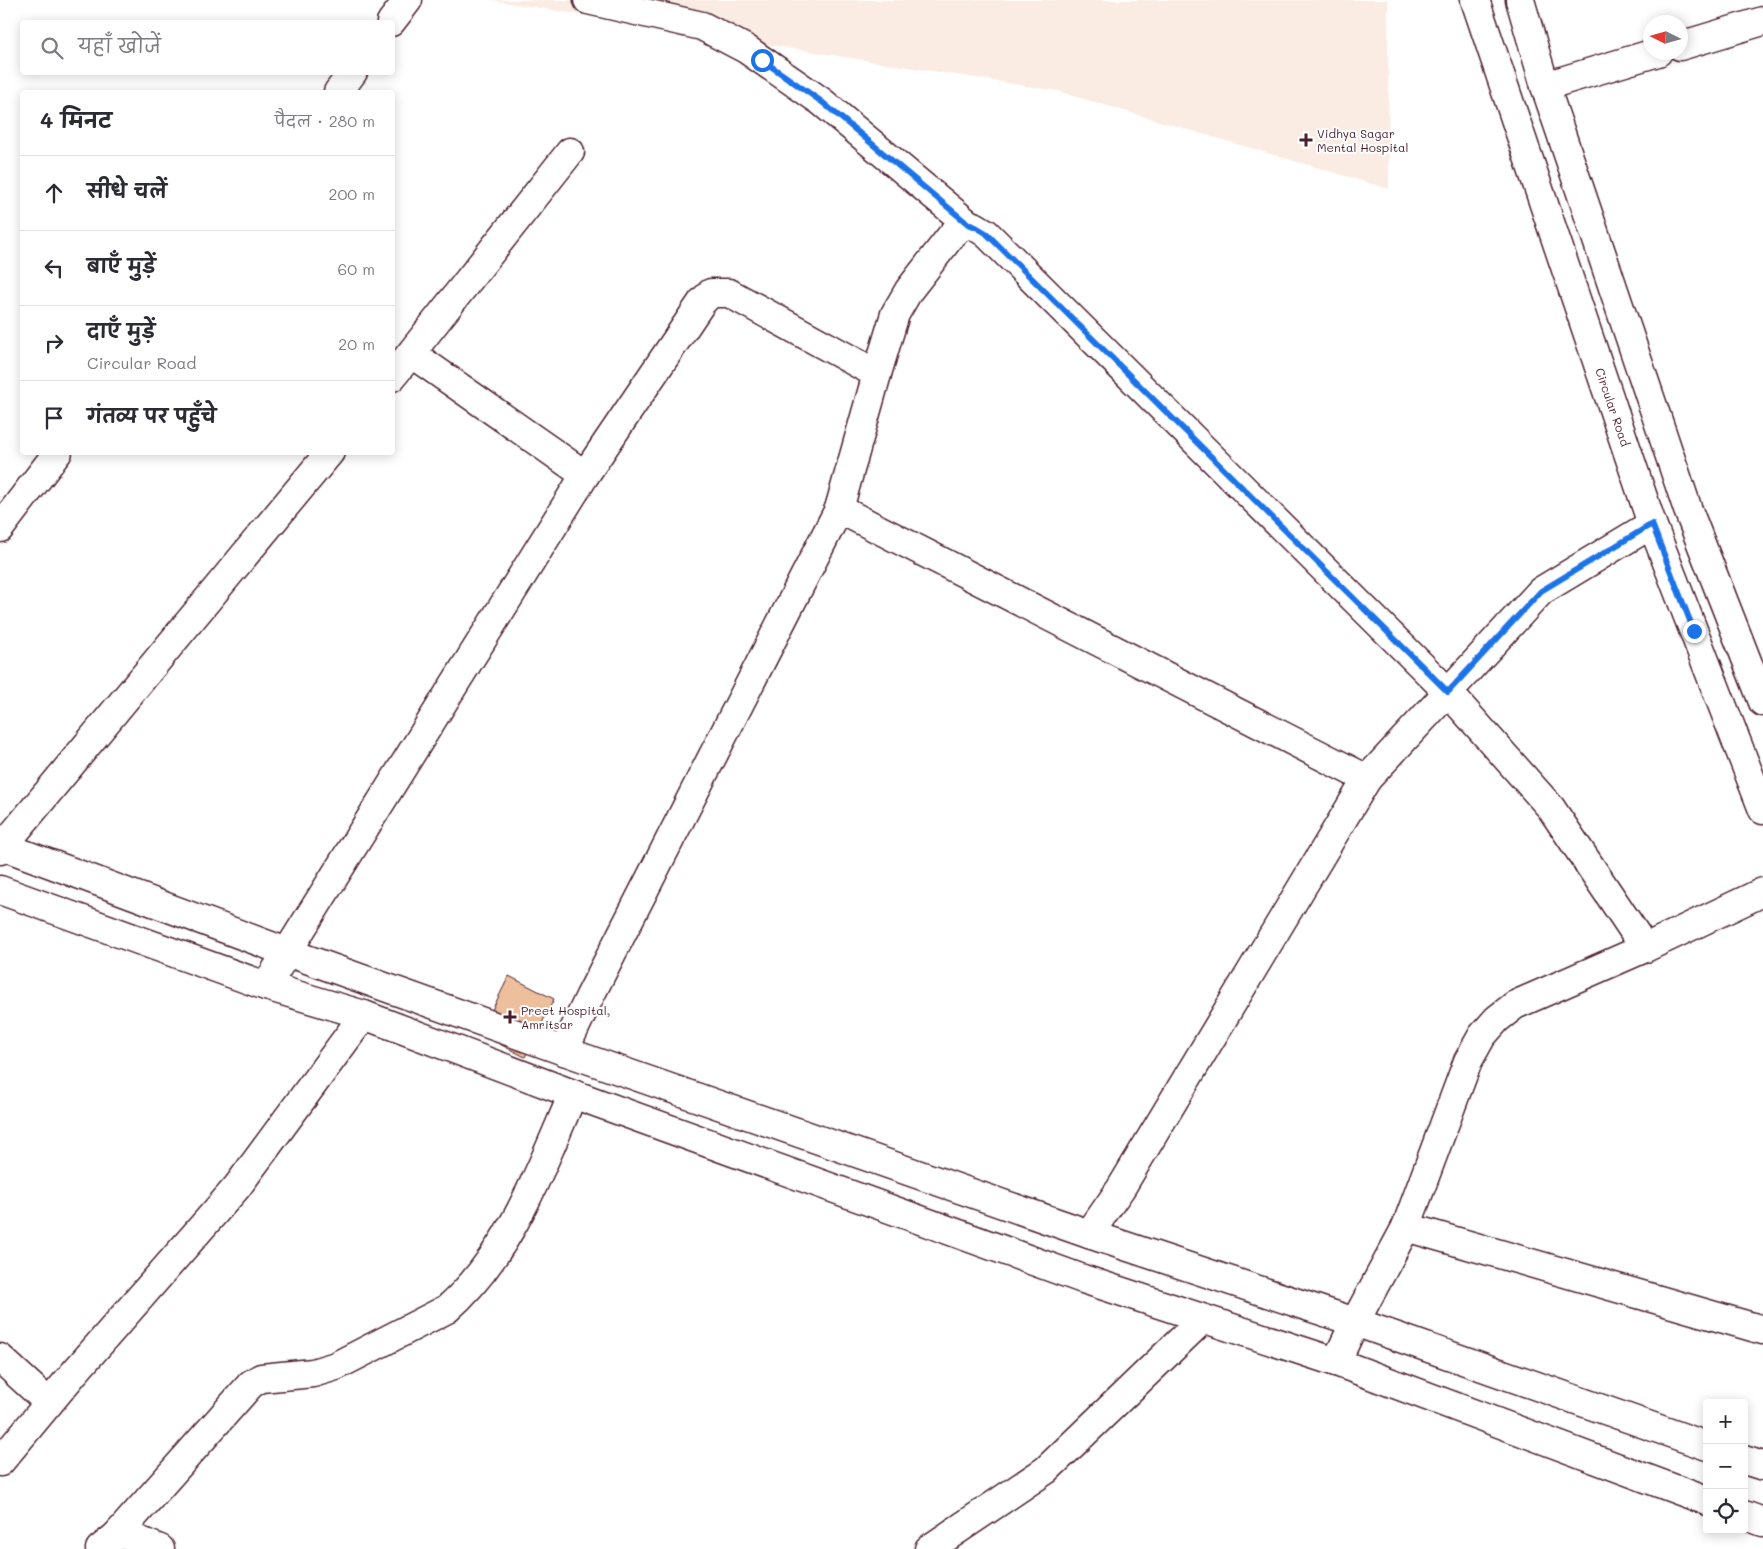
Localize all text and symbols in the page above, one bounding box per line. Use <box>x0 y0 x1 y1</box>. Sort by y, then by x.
north arrow <box>1643 15 1688 60</box>
search box <box>20 20 395 75</box>
text: यहाँ खोजें <box>78 33 161 58</box>
icon: search <box>38 34 66 62</box>
route start <box>751 49 774 72</box>
text: 4 मिनट <box>40 106 112 133</box>
text: पैदल · 280 m <box>274 110 375 131</box>
place label: Vidhya Sagar Mental Hospital <box>1317 125 1409 155</box>
marker: Vidhya Sagar Mental Hospital <box>1299 133 1313 147</box>
text: सीधे चलें <box>87 178 167 203</box>
icon: ahead <box>40 179 68 207</box>
text: 200 m <box>328 183 375 204</box>
text: बाएँ मुड़ें <box>87 253 156 278</box>
icon: left <box>40 254 68 282</box>
text: 60 m <box>338 258 375 279</box>
text: दाएँ मुड़ें <box>87 318 155 343</box>
icon: right <box>40 329 68 357</box>
text: 20 m <box>338 333 375 354</box>
text: Circular Road <box>87 352 197 373</box>
street label: Circular Road <box>1592 366 1634 449</box>
text: गंतव्य पर पहुँचे <box>87 403 216 428</box>
icon: arrive <box>40 404 68 432</box>
route end <box>1683 620 1706 643</box>
place label: Preet Hospital, Amritsar <box>521 1002 610 1032</box>
marker: Preet Hospital, Amritsar <box>503 1010 517 1024</box>
map controls <box>1703 1399 1748 1534</box>
button: + <box>1703 1399 1748 1444</box>
button: − <box>1703 1444 1748 1489</box>
button: locate <box>1703 1489 1748 1534</box>

